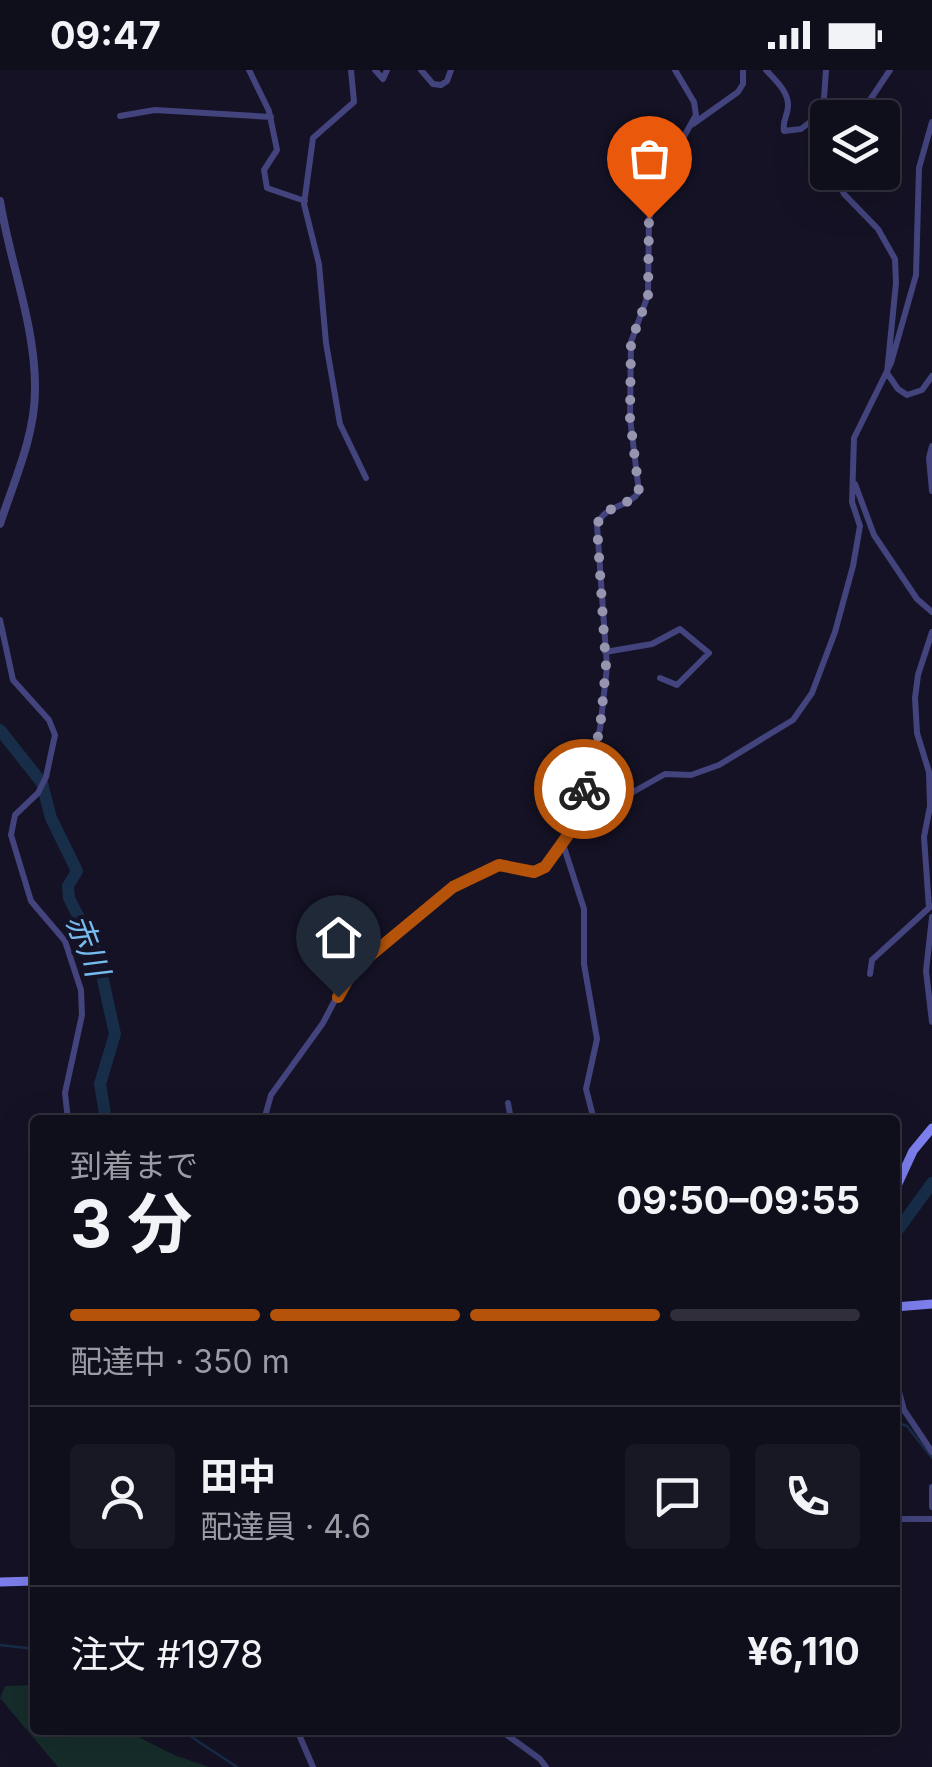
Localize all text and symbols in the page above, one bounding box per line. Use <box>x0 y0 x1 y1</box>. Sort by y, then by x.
text: 09:47 <box>50 12 161 58</box>
map controls <box>810 100 900 190</box>
button: layers <box>810 100 900 190</box>
pin <box>607 116 692 219</box>
icon: bag <box>622 131 677 186</box>
courier <box>534 739 634 839</box>
icon: bike <box>557 762 612 817</box>
pin <box>296 895 381 998</box>
water label: 赤川 <box>58 908 119 985</box>
icon: home <box>311 910 366 965</box>
text: 到着まで <box>70 1146 198 1185</box>
text: 09:50–09:55 <box>617 1177 860 1223</box>
text: 3 分 <box>70 1184 192 1263</box>
text: 配達中 · 350 m <box>70 1342 290 1381</box>
button: person <box>70 1444 175 1549</box>
button: chat <box>625 1444 730 1549</box>
button: phone <box>755 1444 860 1549</box>
text: 田中 <box>200 1453 276 1499</box>
text: 配達員 · 4.6 <box>200 1507 371 1546</box>
text: ¥6,110 <box>747 1628 860 1674</box>
text: 注文 #1978 <box>70 1631 264 1677</box>

